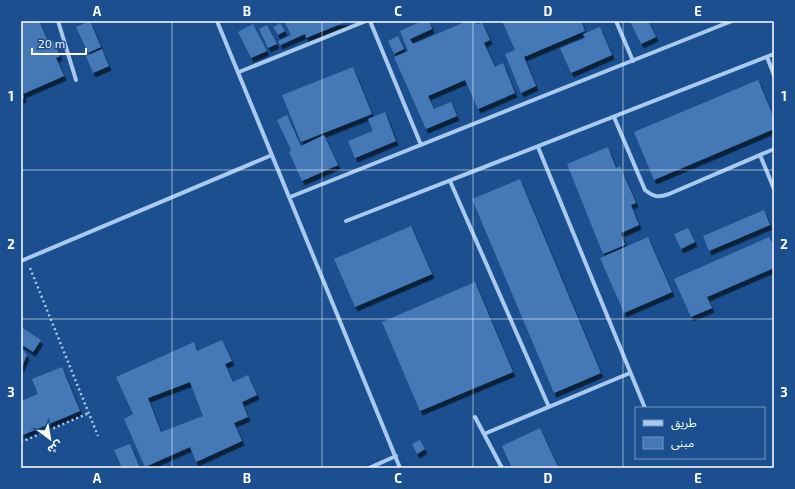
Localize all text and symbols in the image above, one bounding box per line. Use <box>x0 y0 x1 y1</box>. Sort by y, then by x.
text: A <box>93 3 102 19</box>
text: B <box>243 3 251 19</box>
text: C <box>394 3 402 19</box>
text: D <box>544 3 553 19</box>
text: E <box>694 3 702 19</box>
scale bar <box>32 30 86 56</box>
text: 20 m <box>38 36 65 50</box>
text: 1 <box>8 88 14 104</box>
text: 1 <box>781 88 787 104</box>
text: 2 <box>7 236 15 252</box>
text: 2 <box>780 236 788 252</box>
text: 3 <box>7 384 15 400</box>
text: 3 <box>780 384 788 400</box>
legend <box>635 407 765 459</box>
text: طريق <box>671 415 697 431</box>
north arrow <box>30 419 70 459</box>
text: مبنى <box>671 435 694 450</box>
text: ش <box>45 438 65 457</box>
text: A <box>93 470 102 486</box>
text: B <box>243 470 251 486</box>
text: C <box>394 470 402 486</box>
text: D <box>544 470 553 486</box>
text: E <box>694 470 702 486</box>

